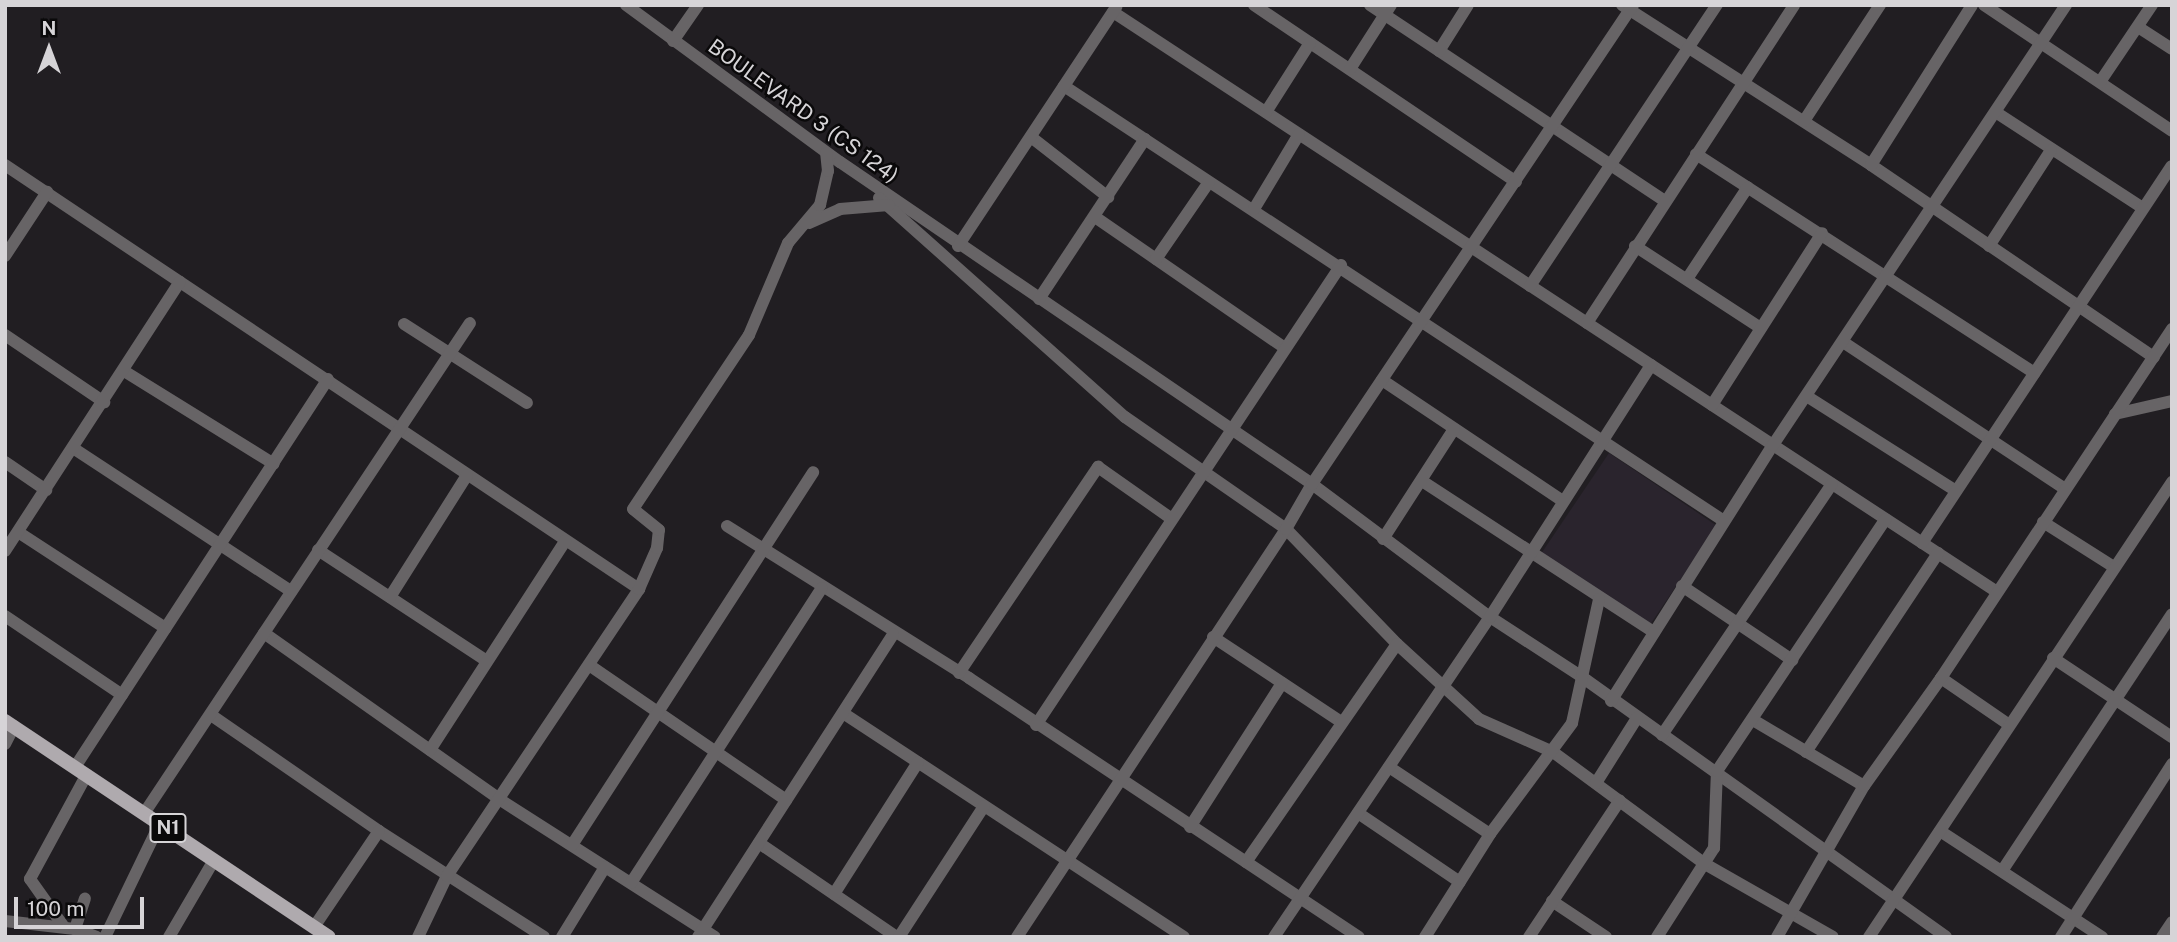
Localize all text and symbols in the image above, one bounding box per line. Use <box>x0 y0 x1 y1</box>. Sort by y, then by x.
north arrow <box>14 14 84 84</box>
text: N <box>42 17 56 39</box>
street label: BOULEVARD 3 (CS 124) <box>703 34 903 188</box>
road number: N1 <box>149 813 187 844</box>
scale bar <box>18 883 147 927</box>
text: 100 m <box>27 896 84 921</box>

